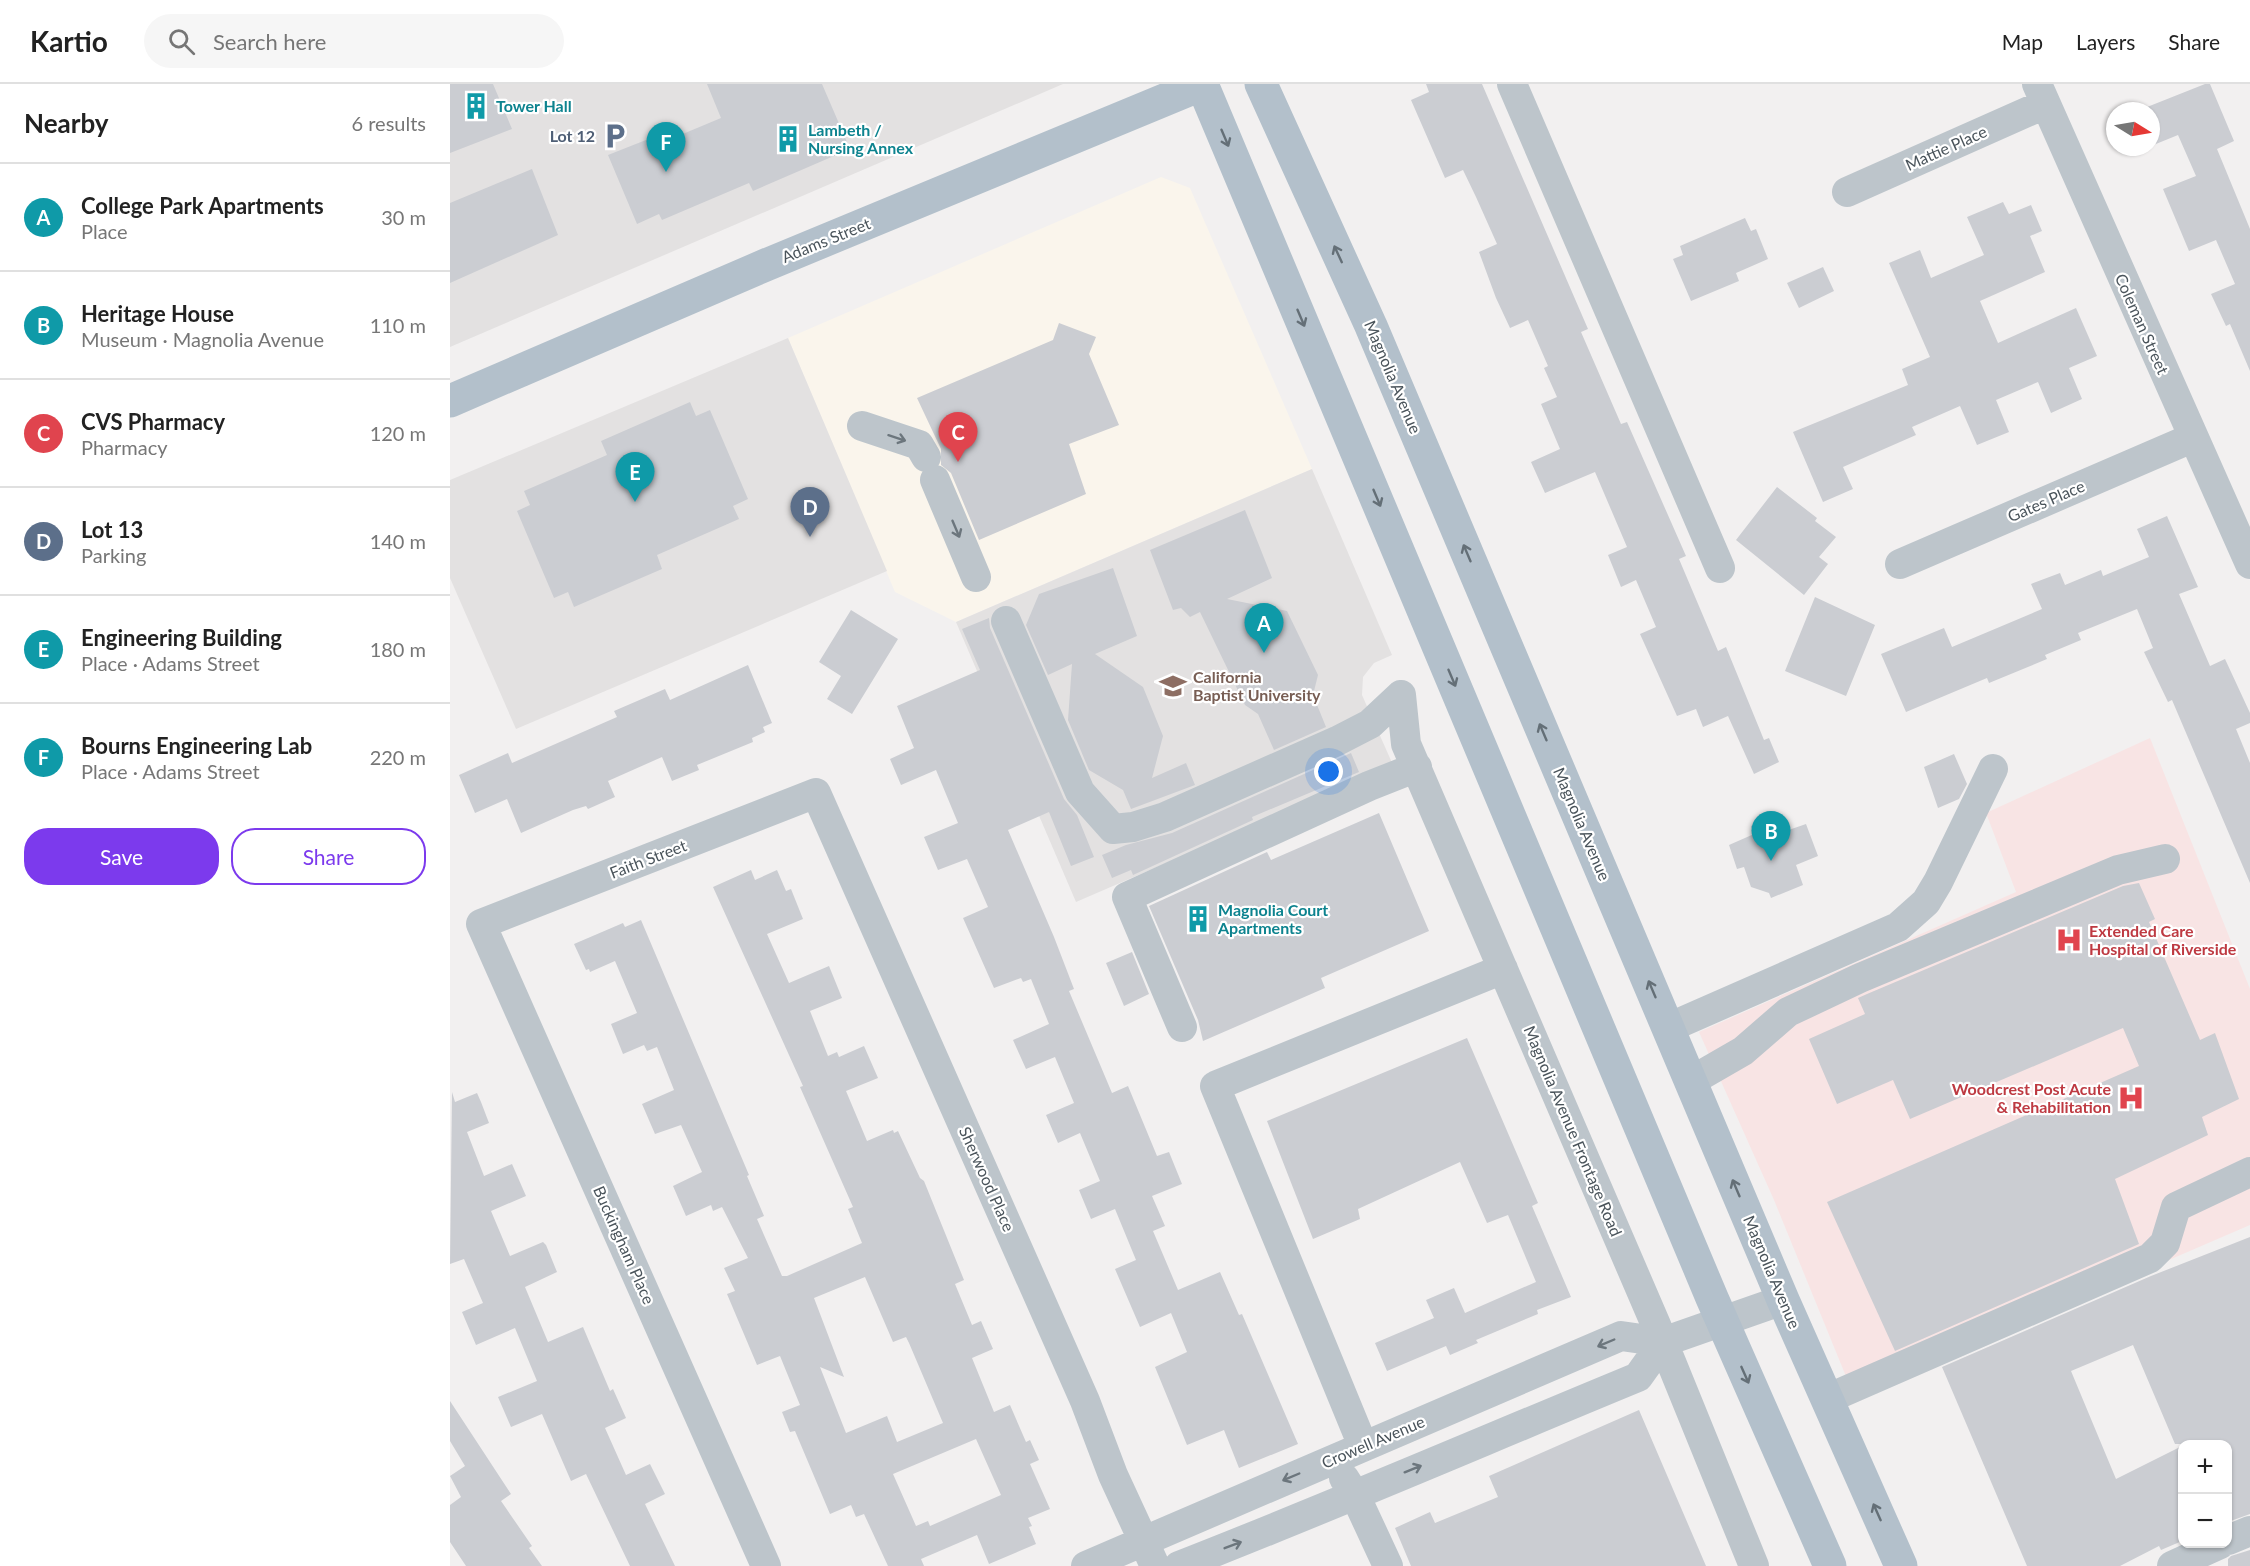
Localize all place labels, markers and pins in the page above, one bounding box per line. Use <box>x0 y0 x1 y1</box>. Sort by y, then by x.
building icon: Tower Hall <box>461 91 491 121</box>
place label: Tower Hall <box>496 96 572 115</box>
place label: Lambeth / Nursing Annex <box>808 120 914 157</box>
parking icon: Lot 12 <box>600 121 630 151</box>
pin: F <box>646 122 686 172</box>
building icon: Lambeth / Nursing Annex <box>773 124 803 154</box>
place label: Lot 12 <box>550 126 595 145</box>
pin: C <box>938 412 978 462</box>
pin: E <box>616 452 654 502</box>
pin: D <box>790 488 830 537</box>
pin: A <box>1244 604 1284 653</box>
place label: California Baptist University <box>1193 667 1321 704</box>
school or university icon: California Baptist University <box>1158 671 1188 701</box>
pin: B <box>1752 812 1790 861</box>
place label: Magnolia Court Apartments <box>1217 900 1328 937</box>
building icon: Magnolia Court Apartments <box>1183 904 1213 934</box>
place label: Extended Care Hospital of Riverside <box>2089 921 2237 958</box>
hospital icon: Extended Care Hospital of Riverside <box>2054 925 2084 955</box>
place label: Woodcrest Post Acute & Rehabilitation <box>1952 1079 2111 1116</box>
hospital icon: Woodcrest Post Acute & Rehabilitation <box>2116 1083 2146 1113</box>

